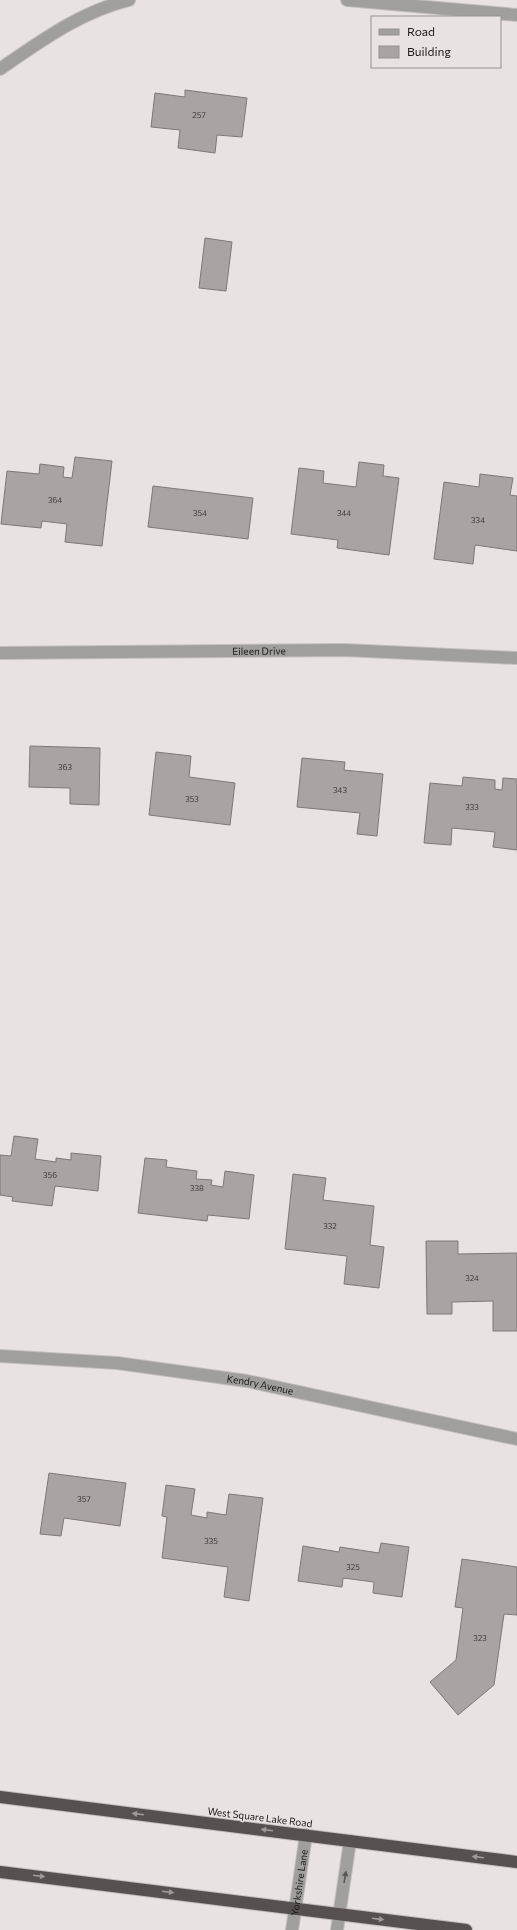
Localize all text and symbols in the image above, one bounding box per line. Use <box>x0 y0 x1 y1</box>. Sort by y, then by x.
legend <box>371 16 501 68</box>
text: Road <box>407 24 435 38</box>
text: Building <box>407 44 451 58</box>
house number: 257 <box>192 110 206 120</box>
house number: 364 <box>48 495 62 505</box>
house number: 354 <box>193 508 207 518</box>
house number: 344 <box>337 508 351 518</box>
house number: 334 <box>471 515 485 525</box>
street label: Eileen Drive <box>232 645 286 657</box>
house number: 363 <box>58 762 72 772</box>
house number: 343 <box>333 785 347 795</box>
house number: 353 <box>185 794 199 804</box>
house number: 333 <box>465 802 479 812</box>
house number: 356 <box>43 1170 57 1180</box>
house number: 338 <box>190 1183 204 1193</box>
house number: 332 <box>323 1221 337 1231</box>
house number: 324 <box>465 1273 479 1283</box>
street label: Kendry Avenue <box>226 1372 295 1397</box>
house number: 357 <box>77 1494 91 1504</box>
house number: 335 <box>204 1536 218 1546</box>
house number: 325 <box>346 1562 360 1572</box>
house number: 323 <box>473 1633 487 1643</box>
street label: West Square Lake Road <box>207 1805 313 1829</box>
one-way arrow <box>132 1811 145 1817</box>
one-way arrow <box>261 1827 274 1834</box>
street label: Yorkshire Lane <box>288 1849 310 1916</box>
one-way arrow <box>472 1854 484 1860</box>
one-way arrow <box>342 1871 348 1883</box>
one-way arrow <box>33 1873 45 1879</box>
one-way arrow <box>162 1889 174 1895</box>
one-way arrow <box>372 1916 384 1922</box>

